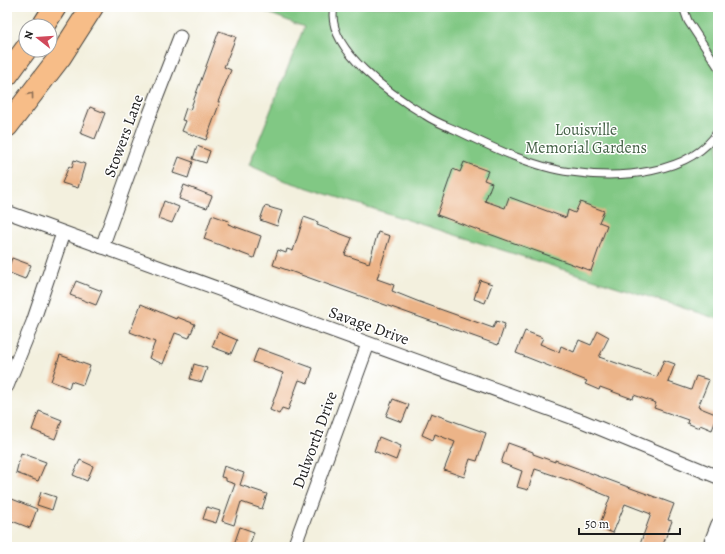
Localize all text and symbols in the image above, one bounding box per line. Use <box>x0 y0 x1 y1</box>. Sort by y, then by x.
north arrow <box>18 18 58 58</box>
text: N <box>21 29 37 41</box>
street label: Stowers Lane <box>99 91 149 181</box>
one-way arrow <box>26 93 33 100</box>
park label: Louisville Memorial Gardens <box>525 119 647 159</box>
street label: Savage Drive <box>326 301 412 351</box>
street label: Dulworth Drive <box>287 388 343 492</box>
scale bar <box>579 510 680 536</box>
text: 50 m <box>585 516 609 532</box>

